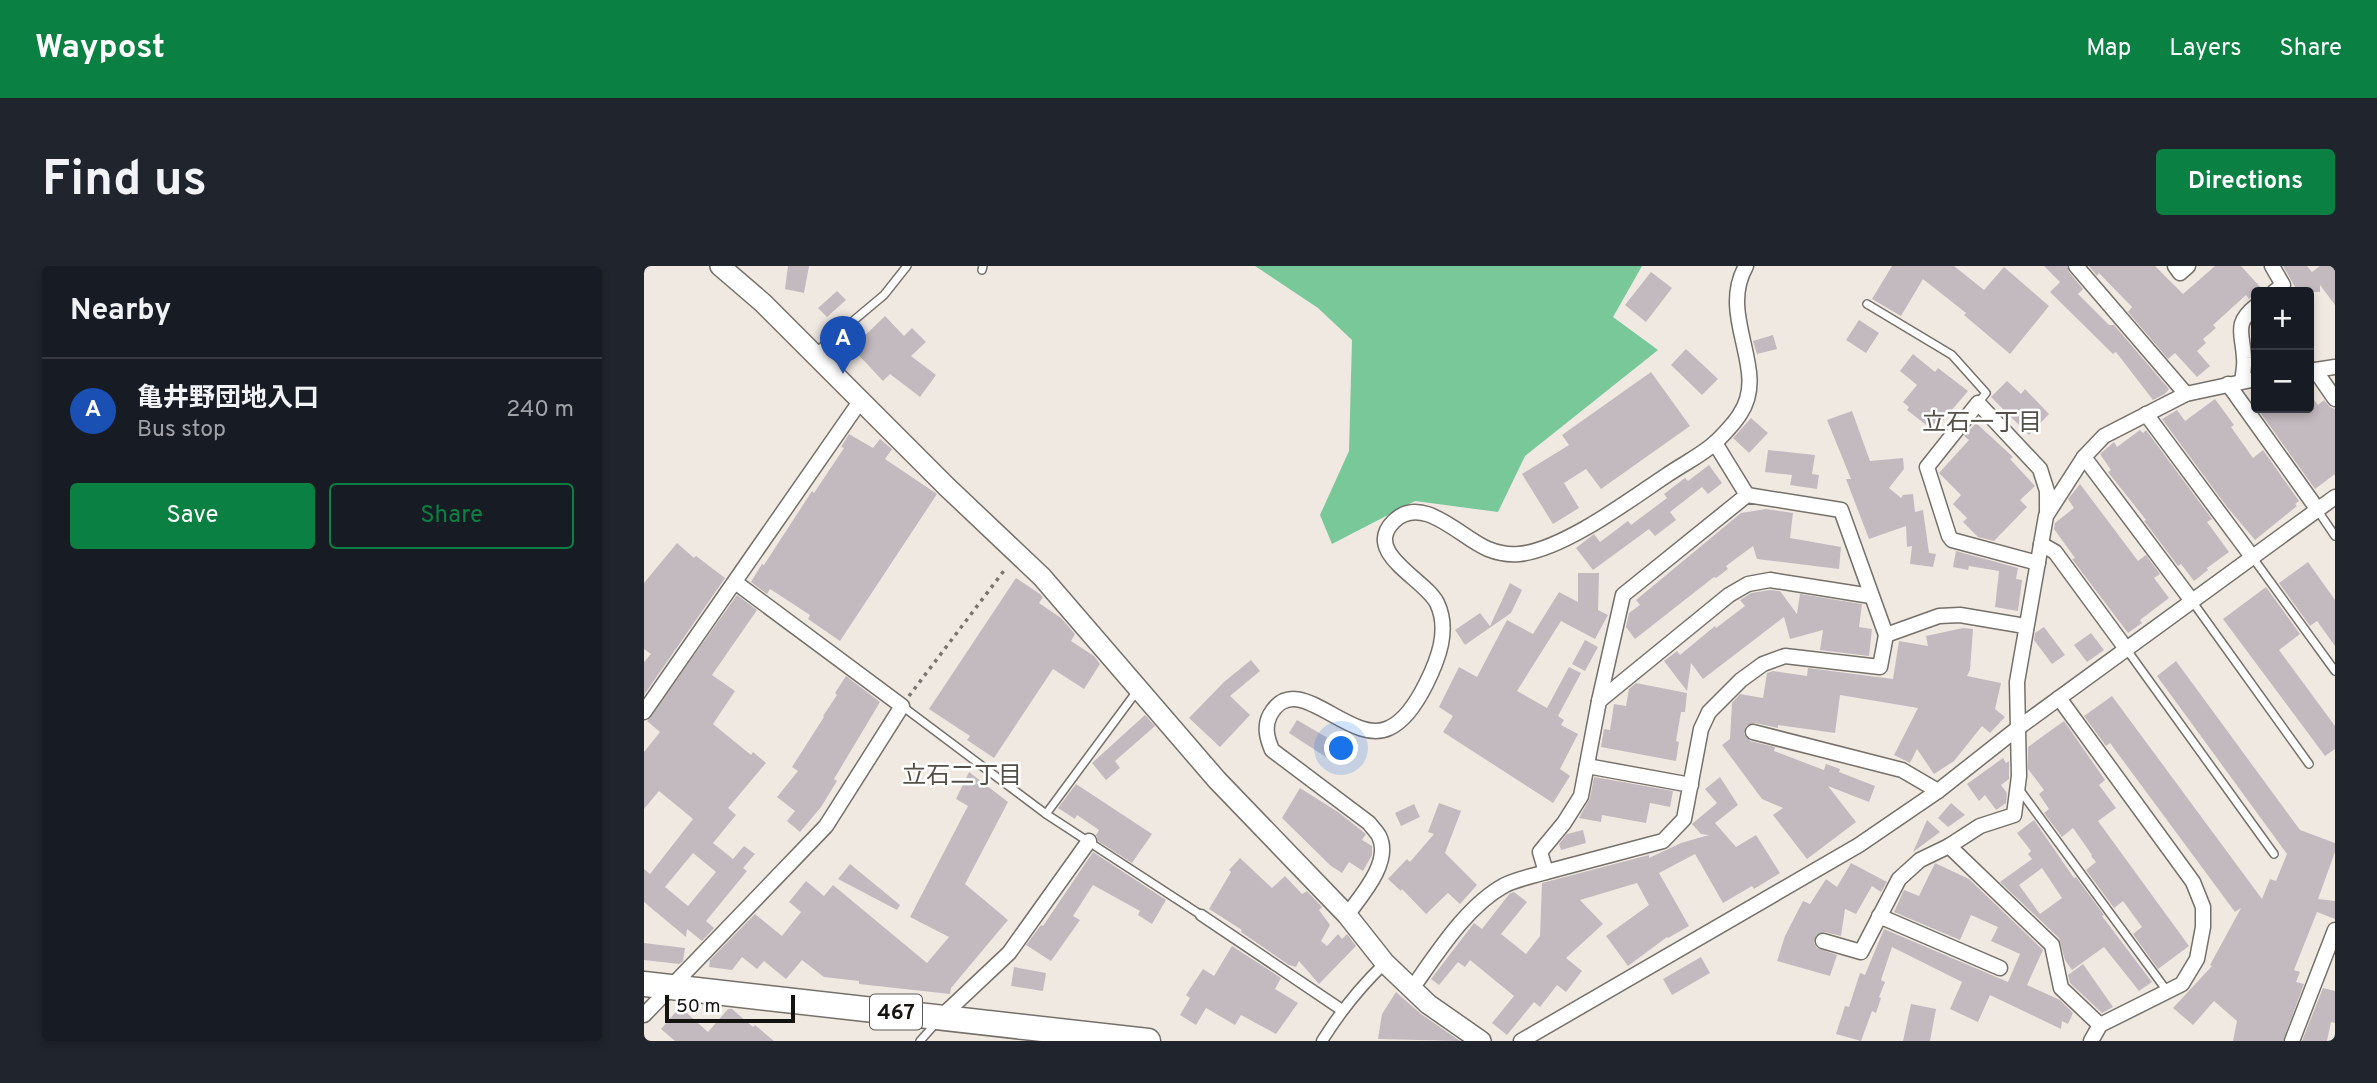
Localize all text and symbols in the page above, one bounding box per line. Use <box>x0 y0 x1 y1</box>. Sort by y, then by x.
text: Waypost <box>35 28 165 70</box>
text: Map <box>2086 34 2131 64</box>
text: Layers <box>2169 34 2241 64</box>
text: Share <box>2279 34 2342 64</box>
button: Directions <box>2156 149 2335 215</box>
text: Find us <box>42 151 207 213</box>
map controls <box>2251 287 2314 413</box>
button: + <box>2251 287 2314 350</box>
text: Nearby <box>70 293 171 330</box>
pin: A <box>820 316 866 374</box>
button: − <box>2251 350 2314 413</box>
text: 亀井野団地入口 <box>137 383 319 416</box>
text: A <box>85 396 101 425</box>
text: 240 m <box>506 396 574 425</box>
district label: 立石一丁目 <box>1922 409 2042 439</box>
text: Bus stop <box>137 416 226 445</box>
button: Save <box>70 483 315 549</box>
button: Share <box>329 483 574 549</box>
your location <box>1324 731 1358 765</box>
district label: 立石二丁目 <box>902 762 1022 792</box>
scale bar <box>665 992 794 1024</box>
road number: 467 <box>870 994 922 1030</box>
text: 50 m <box>676 995 721 1019</box>

